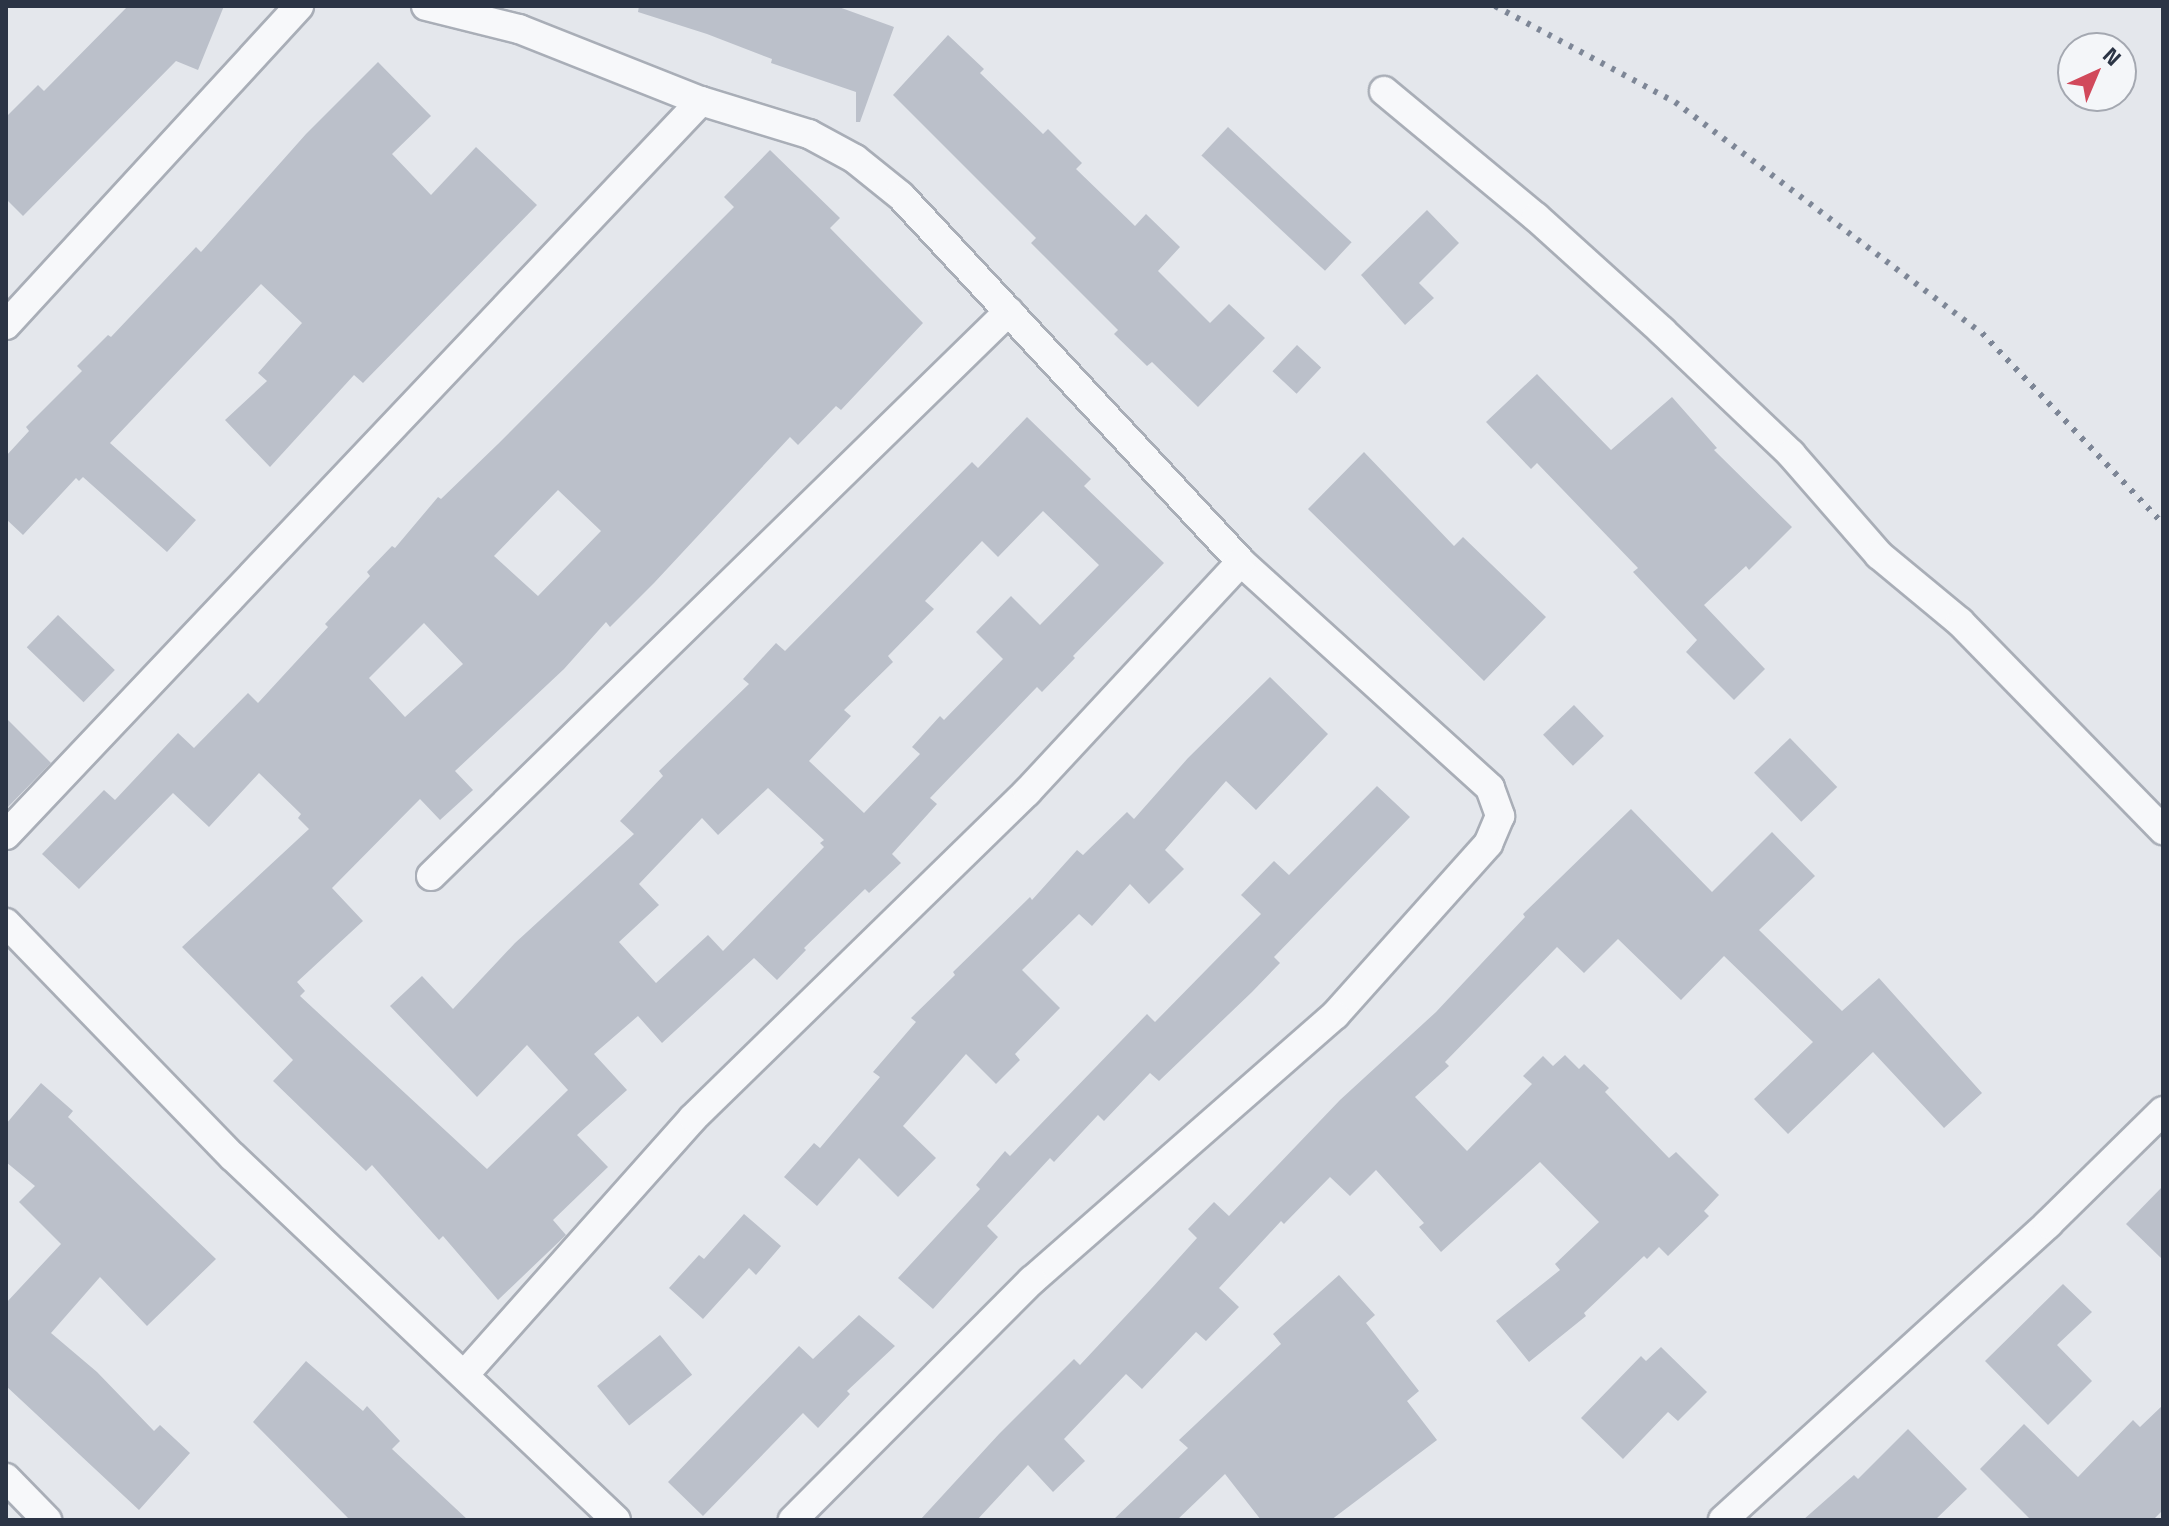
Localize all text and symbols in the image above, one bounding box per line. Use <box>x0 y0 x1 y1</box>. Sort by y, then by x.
north arrow <box>2057 32 2137 112</box>
text: N <box>2095 39 2130 74</box>

